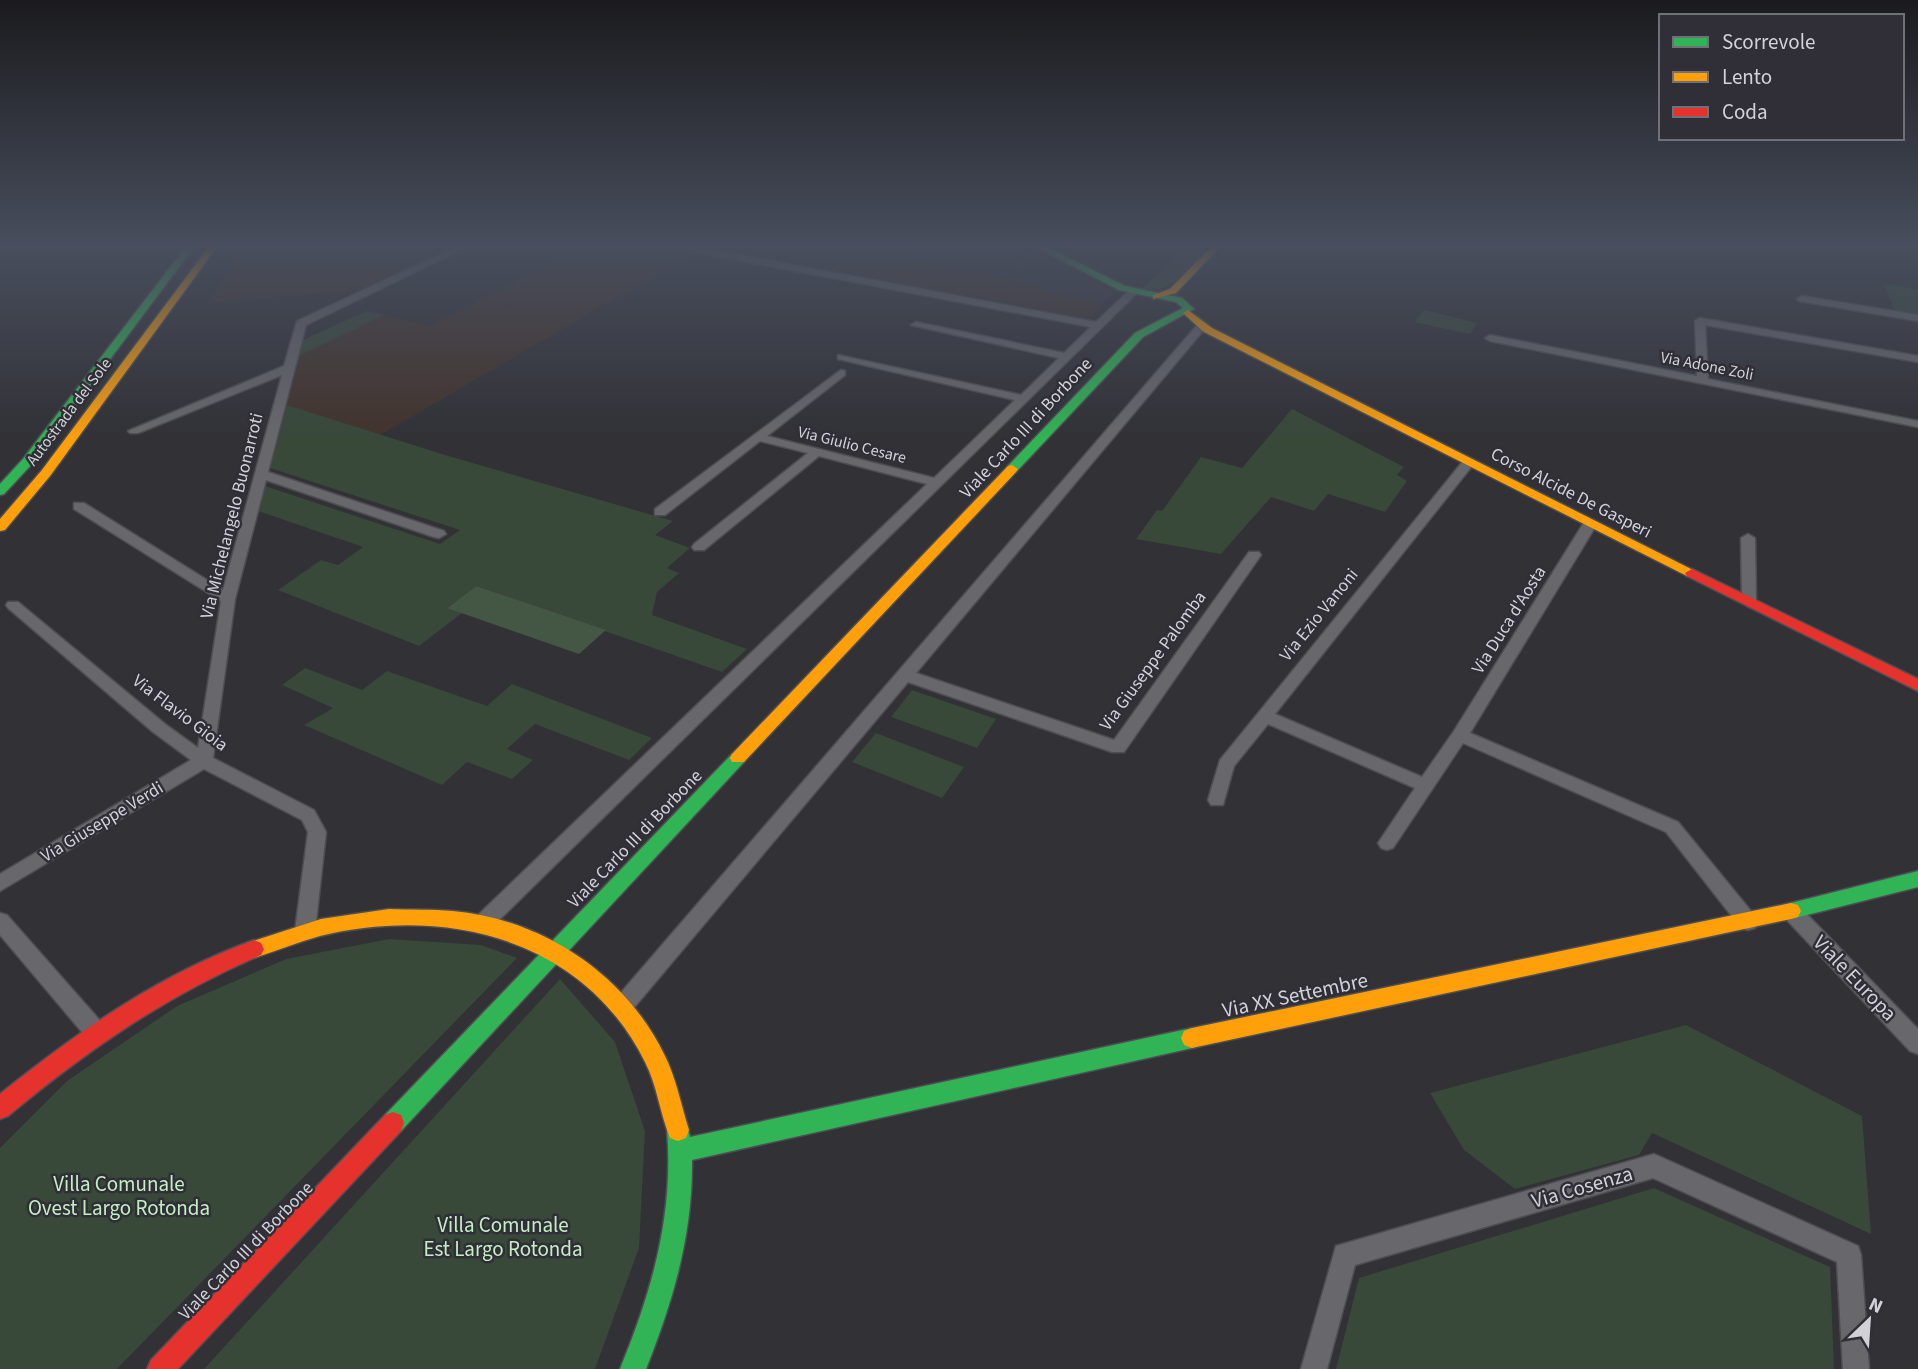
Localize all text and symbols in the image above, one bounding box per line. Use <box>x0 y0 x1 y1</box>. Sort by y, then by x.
legend <box>1659 14 1904 140</box>
text: Scorrevole <box>1722 27 1816 57</box>
text: Lento <box>1722 62 1772 92</box>
text: Coda <box>1722 97 1768 127</box>
street label: Via Adone Zoli <box>1658 346 1756 386</box>
street label: Viale Carlo III di Borbone <box>954 352 1098 504</box>
street label: Autostrada del Sole <box>21 354 117 470</box>
street label: Via Michelangelo Buonarroti <box>194 410 270 622</box>
street label: Via Giulio Cesare <box>795 421 909 469</box>
street label: Corso Alcide De Gasperi <box>1486 442 1656 544</box>
street label: Via Duca d'Aosta <box>1466 561 1552 679</box>
street label: Via Ezio Vanoni <box>1274 563 1364 667</box>
street label: Via Giuseppe Palomba <box>1094 586 1212 736</box>
street label: Via Flavio Gioia <box>127 669 233 757</box>
street label: Viale Carlo III di Borbone <box>562 764 708 914</box>
street label: Via Giuseppe Verdi <box>36 775 168 869</box>
street label: Viale Europa <box>1806 928 1904 1028</box>
street label: Via XX Settembre <box>1219 965 1371 1025</box>
street label: Via Cosenza <box>1528 1158 1636 1216</box>
park label: Villa Comunale Ovest Largo Rotonda <box>28 1169 210 1223</box>
street label: Viale Carlo III di Borbone <box>173 1176 319 1326</box>
park label: Villa Comunale Est Largo Rotonda <box>423 1210 583 1264</box>
north arrow <box>1834 1285 1904 1355</box>
text: N <box>1864 1291 1887 1321</box>

